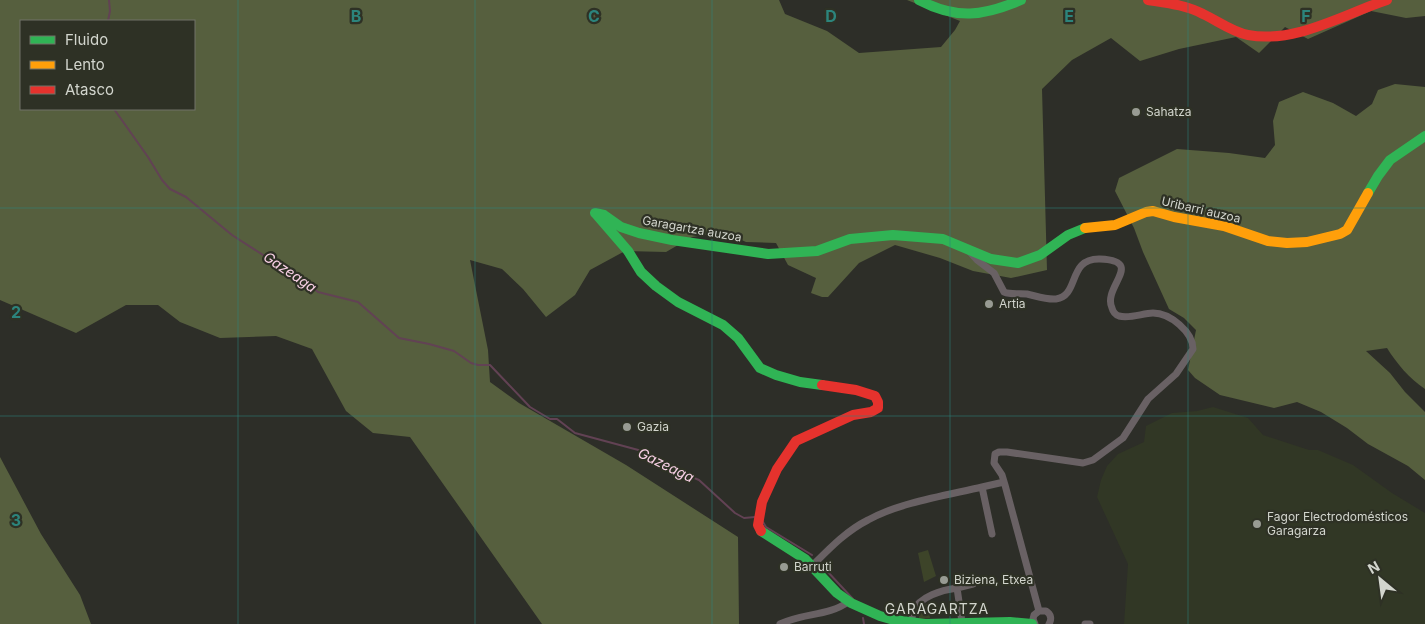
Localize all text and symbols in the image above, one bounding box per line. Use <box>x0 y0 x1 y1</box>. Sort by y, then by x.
text: B <box>351 6 361 26</box>
text: C <box>588 6 600 26</box>
text: D <box>825 6 837 26</box>
text: E <box>1064 6 1074 26</box>
text: F <box>1301 6 1311 26</box>
legend <box>20 20 195 110</box>
text: Fluido <box>65 30 108 49</box>
text: Lento <box>65 55 105 74</box>
text: Atasco <box>65 80 114 99</box>
place label: Sahatza <box>1146 104 1192 119</box>
marker: Sahatza <box>1130 106 1142 118</box>
street label: Uribarri auzoa <box>1160 193 1242 226</box>
street label: Garagartza auzoa <box>641 212 743 245</box>
water label: Gazeaga <box>260 248 320 296</box>
place label: Artia <box>999 296 1026 311</box>
marker: Artia <box>983 298 995 310</box>
text: 2 <box>11 302 21 322</box>
place label: Gazia <box>637 419 669 434</box>
marker: Gazia <box>621 421 633 433</box>
water label: Gazeaga <box>635 444 697 486</box>
place label: Fagor Electrodomésticos Garagarza <box>1267 509 1408 538</box>
text: 3 <box>11 510 21 530</box>
marker: Fagor Electrodomésticos Garagarza <box>1251 518 1263 530</box>
north arrow <box>1355 554 1405 604</box>
text: N <box>1365 557 1382 577</box>
place label: Barruti <box>794 559 832 574</box>
marker: Barruti <box>778 561 790 573</box>
place label: Biziena, Etxea <box>954 572 1033 587</box>
marker: Biziena, Etxea <box>938 574 950 586</box>
district label: GARAGARTZA <box>885 600 989 617</box>

